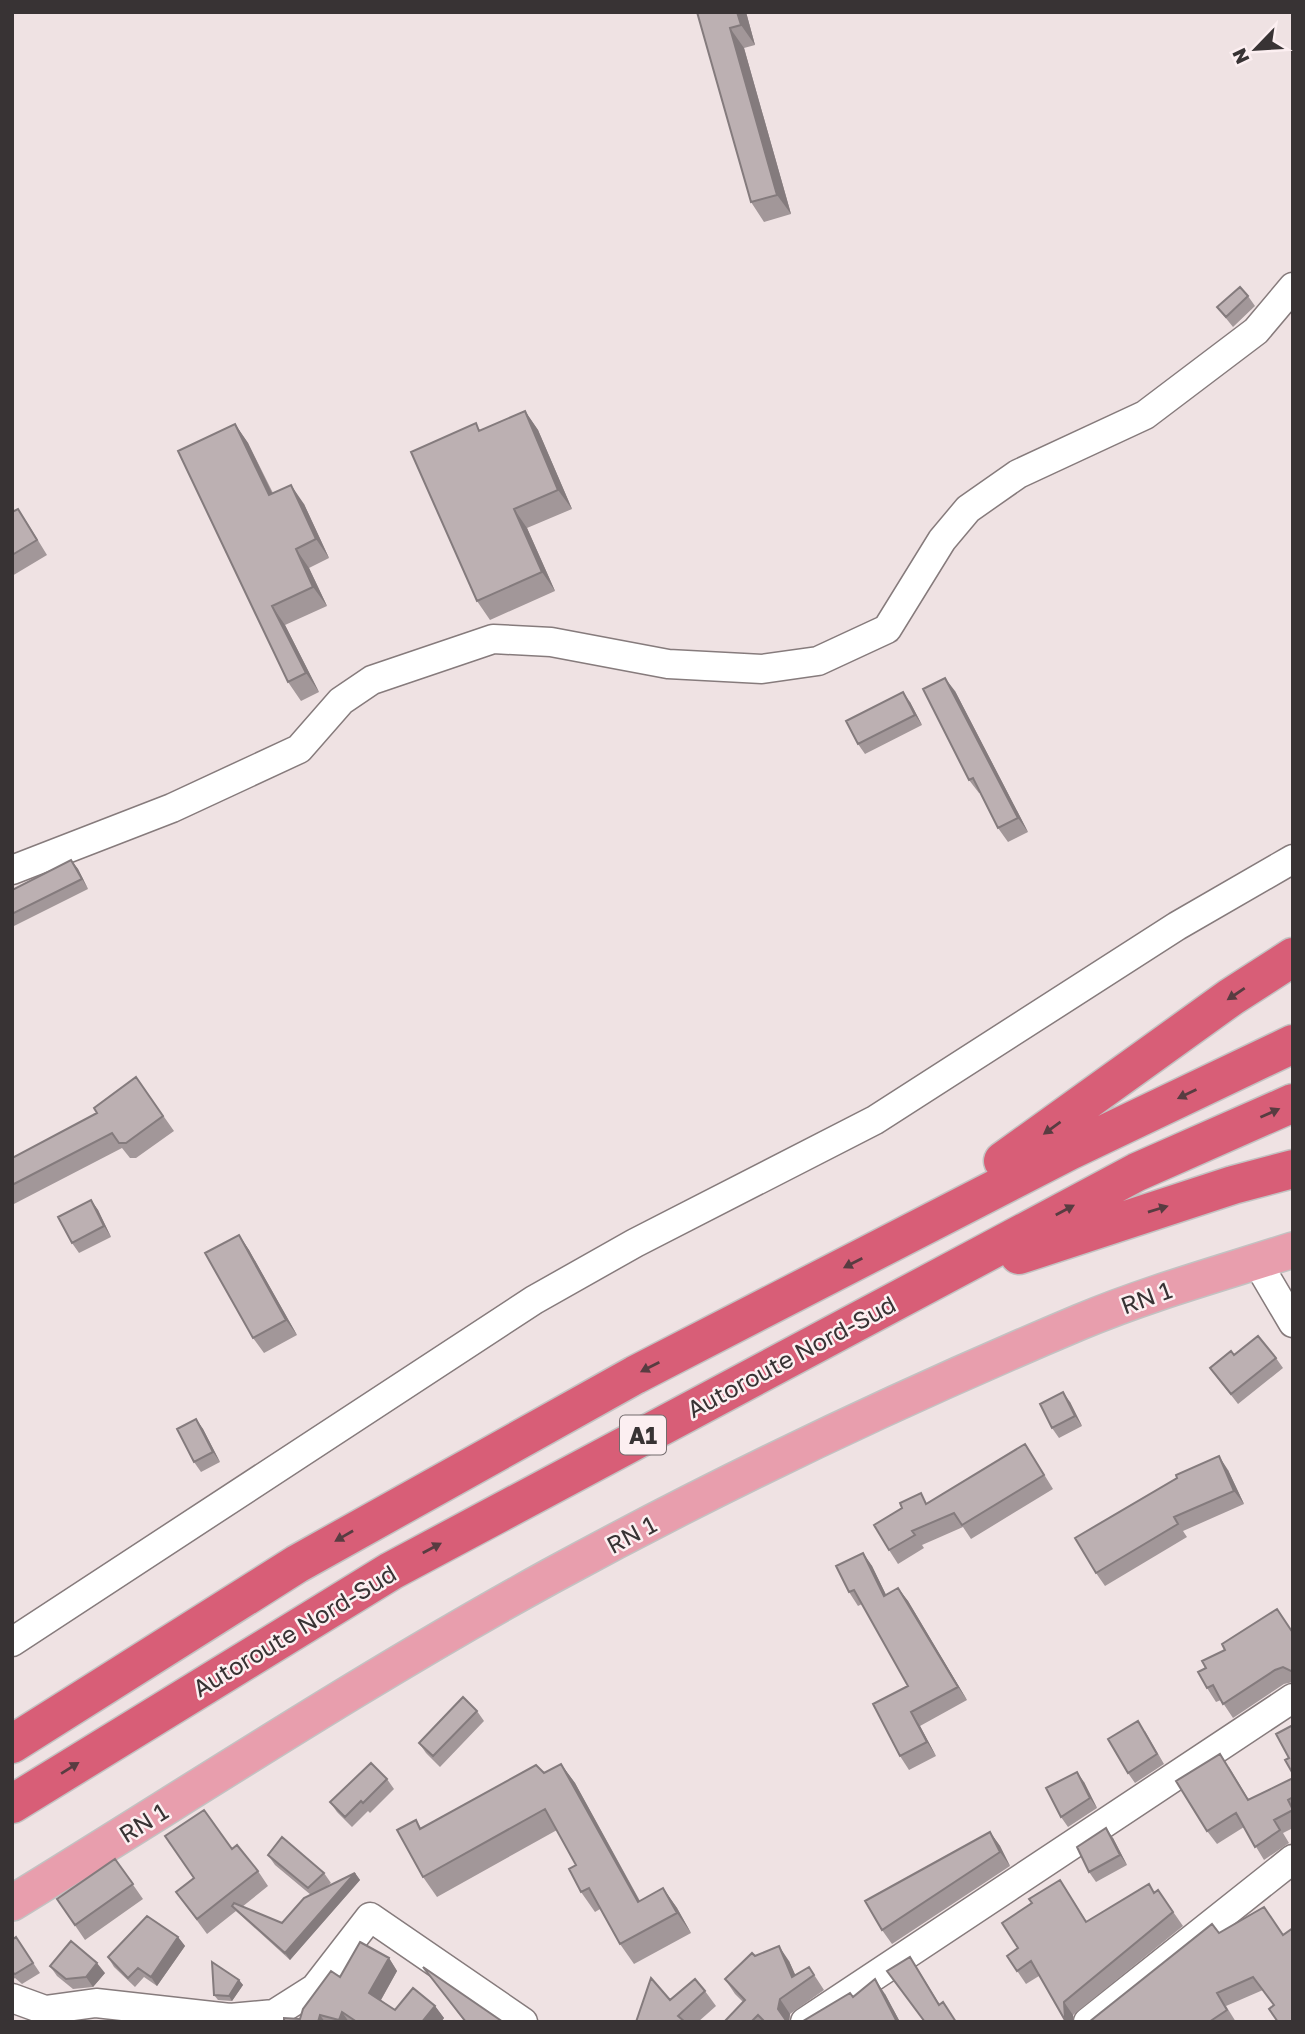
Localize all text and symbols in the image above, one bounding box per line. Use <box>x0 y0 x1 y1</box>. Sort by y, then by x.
north arrow <box>1221 14 1291 84</box>
text: N <box>1227 45 1254 68</box>
one-way arrow <box>1227 987 1245 1001</box>
one-way arrow <box>1177 1088 1197 1100</box>
one-way arrow <box>1260 1107 1281 1118</box>
one-way arrow <box>1043 1121 1061 1135</box>
one-way arrow <box>1147 1203 1168 1213</box>
one-way arrow <box>1055 1204 1075 1216</box>
one-way arrow <box>843 1258 863 1269</box>
street label: RN 1 <box>1117 1274 1175 1320</box>
street label: Autoroute Nord-Sud <box>682 1289 900 1423</box>
one-way arrow <box>640 1361 660 1373</box>
road number: A1 <box>620 1416 666 1454</box>
street label: RN 1 <box>601 1509 661 1559</box>
one-way arrow <box>334 1530 353 1542</box>
one-way arrow <box>422 1543 442 1554</box>
street label: Autoroute Nord-Sud <box>187 1558 401 1702</box>
one-way arrow <box>60 1761 80 1774</box>
street label: RN 1 <box>113 1796 173 1848</box>

